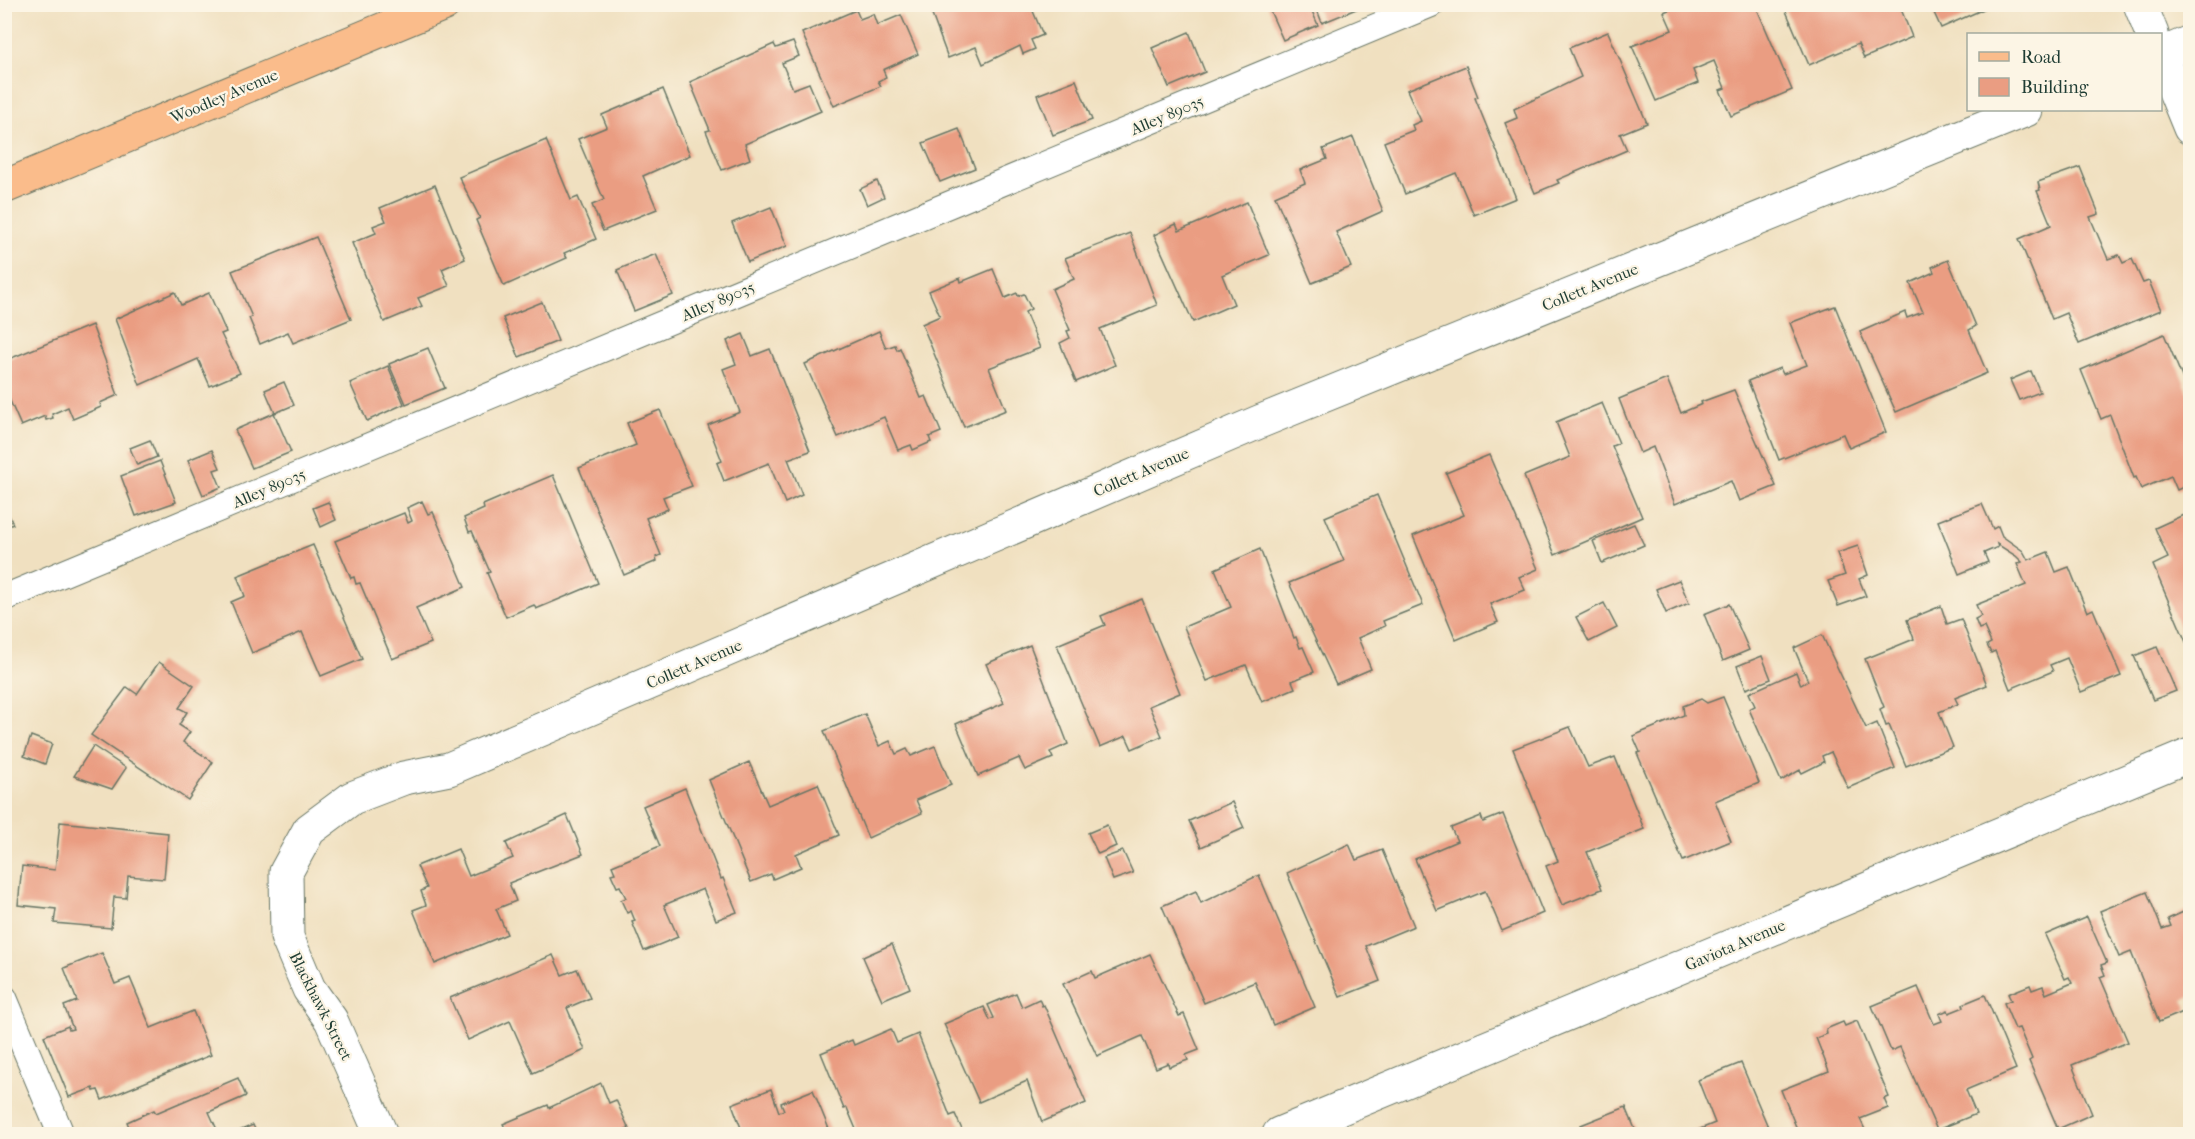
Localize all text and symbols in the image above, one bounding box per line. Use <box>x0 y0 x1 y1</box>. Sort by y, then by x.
legend <box>1967 33 2162 111</box>
text: Road <box>2021 47 2061 68</box>
street label: Woodley Avenue <box>166 65 281 128</box>
text: Building <box>2021 77 2089 98</box>
street label: Alley 89035 <box>1127 91 1206 139</box>
street label: Collett Avenue <box>1539 259 1641 315</box>
street label: Alley 89035 <box>678 277 757 325</box>
street label: Collett Avenue <box>1090 443 1192 501</box>
street label: Alley 89035 <box>229 464 308 512</box>
street label: Collett Avenue <box>643 635 745 693</box>
street label: Gaviota Avenue <box>1682 915 1788 975</box>
street label: Blackhawk Street <box>285 949 357 1064</box>

